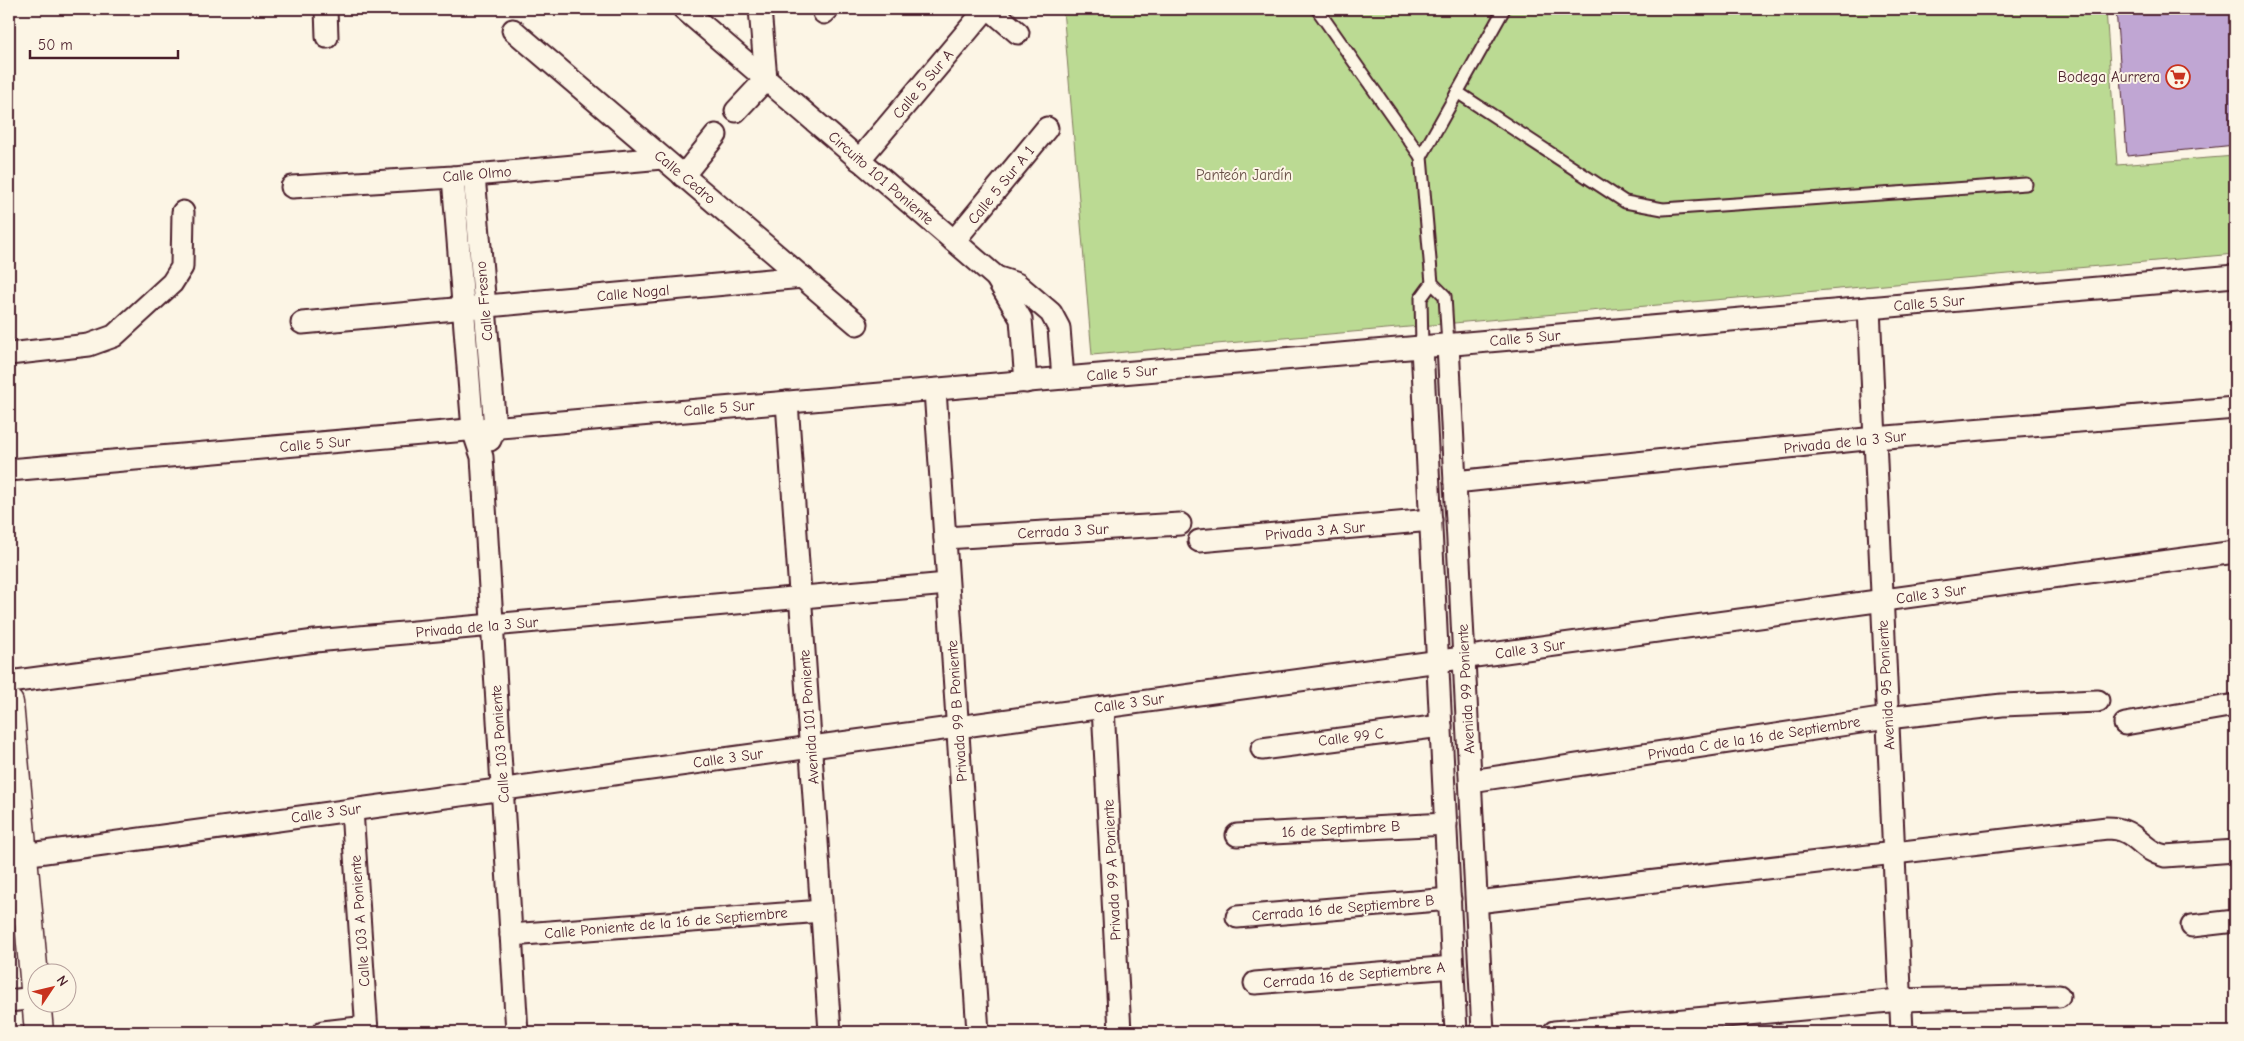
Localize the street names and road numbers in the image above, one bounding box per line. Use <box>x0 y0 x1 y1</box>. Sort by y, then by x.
street label: Calle 5 Sur A <box>889 46 957 122</box>
street label: Circuito 101 Poniente <box>825 127 938 229</box>
street label: Calle 5 Sur A 1 <box>964 142 1038 228</box>
street label: Calle Cedro <box>651 146 719 208</box>
street label: Calle Olmo <box>442 162 512 186</box>
street label: Calle Fresno <box>472 260 496 342</box>
street label: Calle Nogal <box>596 281 670 305</box>
street label: Calle 5 Sur <box>1893 291 1965 315</box>
street label: Calle 5 Sur <box>1489 326 1561 350</box>
street label: Calle 5 Sur <box>1086 361 1158 385</box>
street label: Calle 5 Sur <box>683 396 755 420</box>
street label: Privada de la 3 Sur <box>1783 427 1907 457</box>
street label: Calle 5 Sur <box>279 432 351 456</box>
street label: Privada 3 A Sur <box>1264 518 1366 544</box>
street label: Cerrada 3 Sur <box>1017 520 1109 542</box>
street label: Calle 3 Sur <box>1895 580 1967 608</box>
street label: Privada de la 3 Sur <box>415 613 539 641</box>
street label: Avenida 95 Poniente <box>1874 619 1898 751</box>
street label: Avenida 99 Poniente <box>1454 623 1478 754</box>
street label: Calle 3 Sur <box>1494 635 1566 663</box>
street label: Privada 99 B Poniente <box>943 639 971 782</box>
street label: Avenida 101 Poniente <box>795 648 823 785</box>
street label: Calle 103 Poniente <box>487 684 513 804</box>
street label: Calle 3 Sur <box>1093 689 1165 717</box>
street label: Privada C de la 16 de Septiembre <box>1646 712 1862 764</box>
street label: Calle 99 C <box>1317 724 1385 750</box>
street label: Calle 3 Sur <box>692 744 764 772</box>
street label: Privada 99 A Poniente <box>1099 798 1125 941</box>
street label: Calle 3 Sur <box>290 799 362 827</box>
street label: 16 de Septimbre B <box>1281 817 1401 841</box>
street label: Calle 103 A Poniente <box>346 854 374 987</box>
street label: Cerrada 16 de Septiembre B <box>1251 891 1435 925</box>
street label: Calle Poniente de la 16 de Septiembre <box>544 903 789 943</box>
street label: Cerrada 16 de Septiembre A <box>1262 958 1446 992</box>

